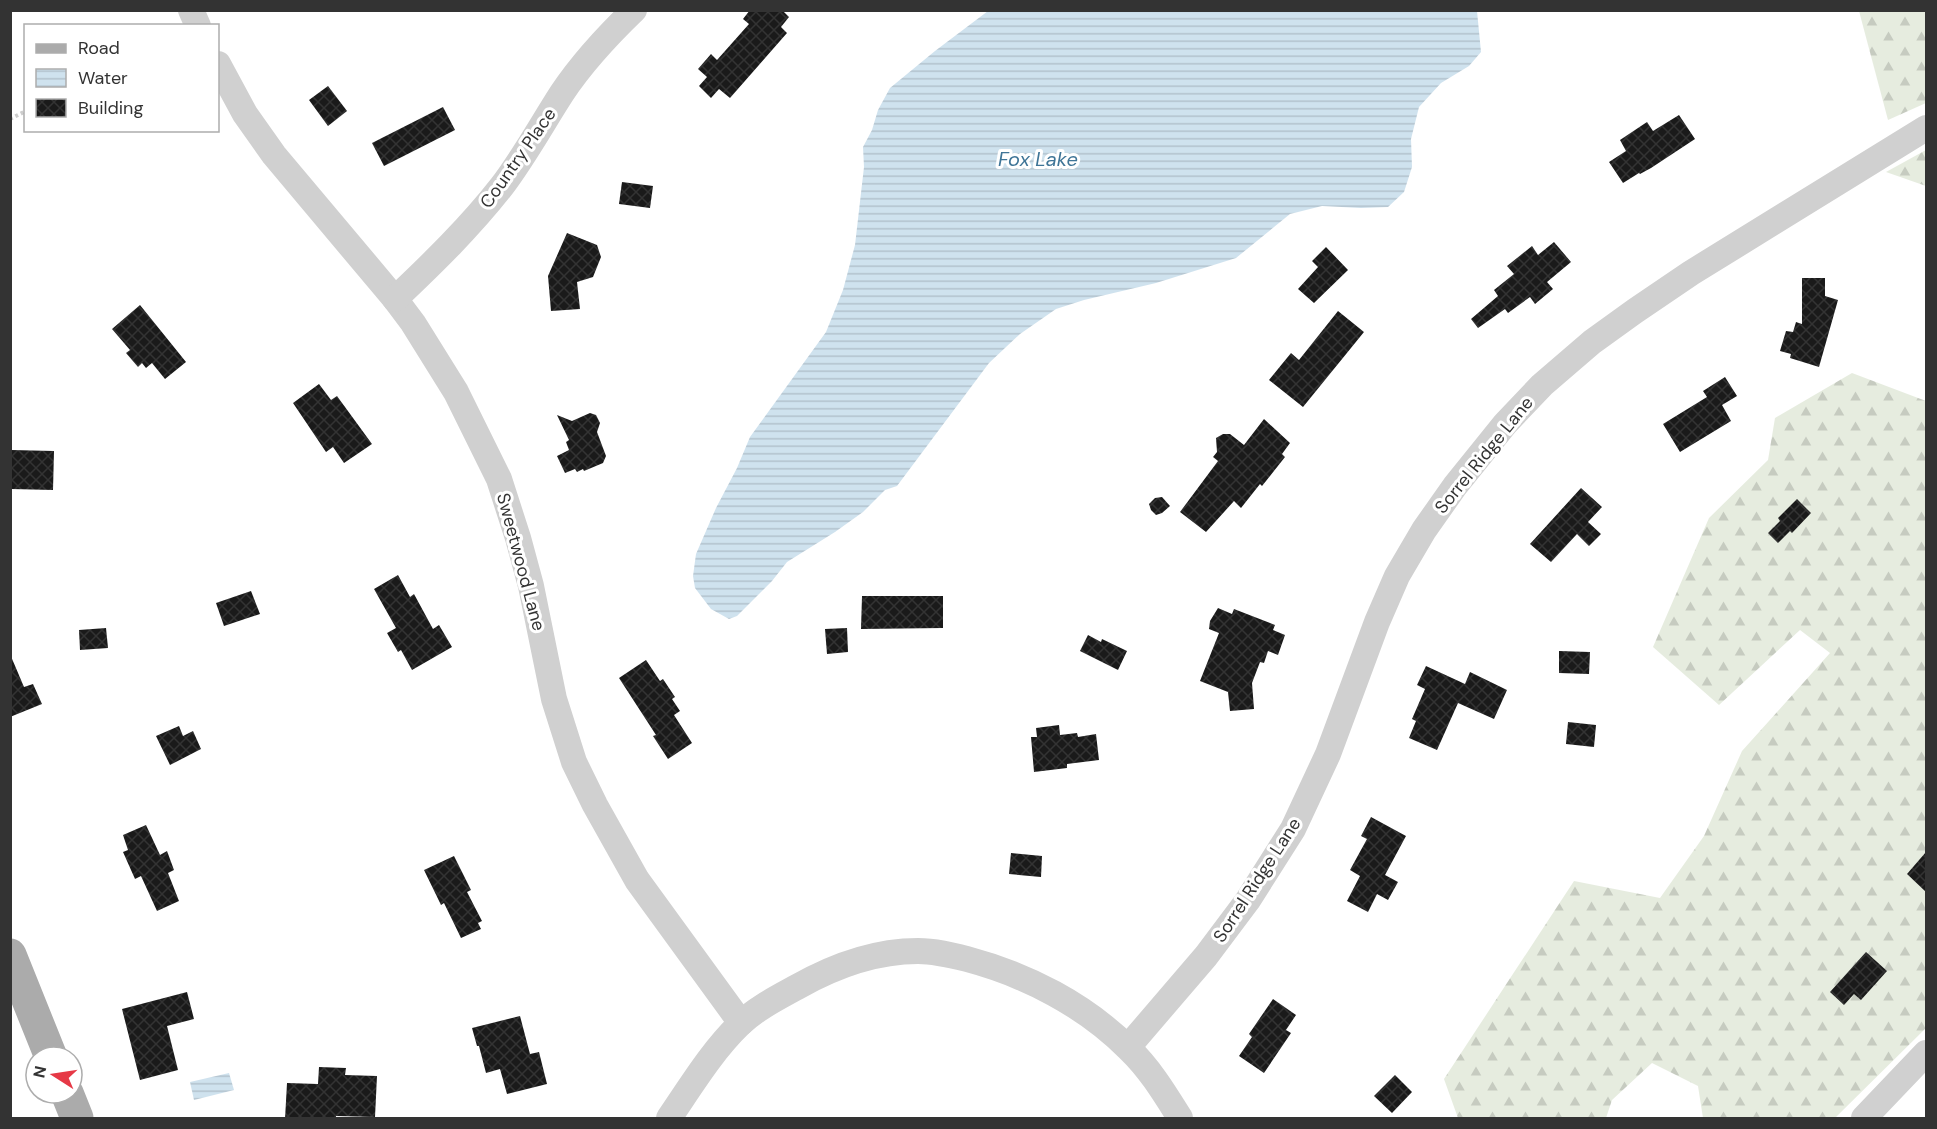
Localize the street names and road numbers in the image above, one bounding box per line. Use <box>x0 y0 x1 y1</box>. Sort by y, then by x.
street label: Country Place <box>474 103 562 213</box>
street label: Sorrel Ridge Lane <box>1429 392 1539 518</box>
street label: Sweetwood Lane <box>491 490 551 634</box>
street label: Sorrel Ridge Lane <box>1208 813 1306 947</box>

